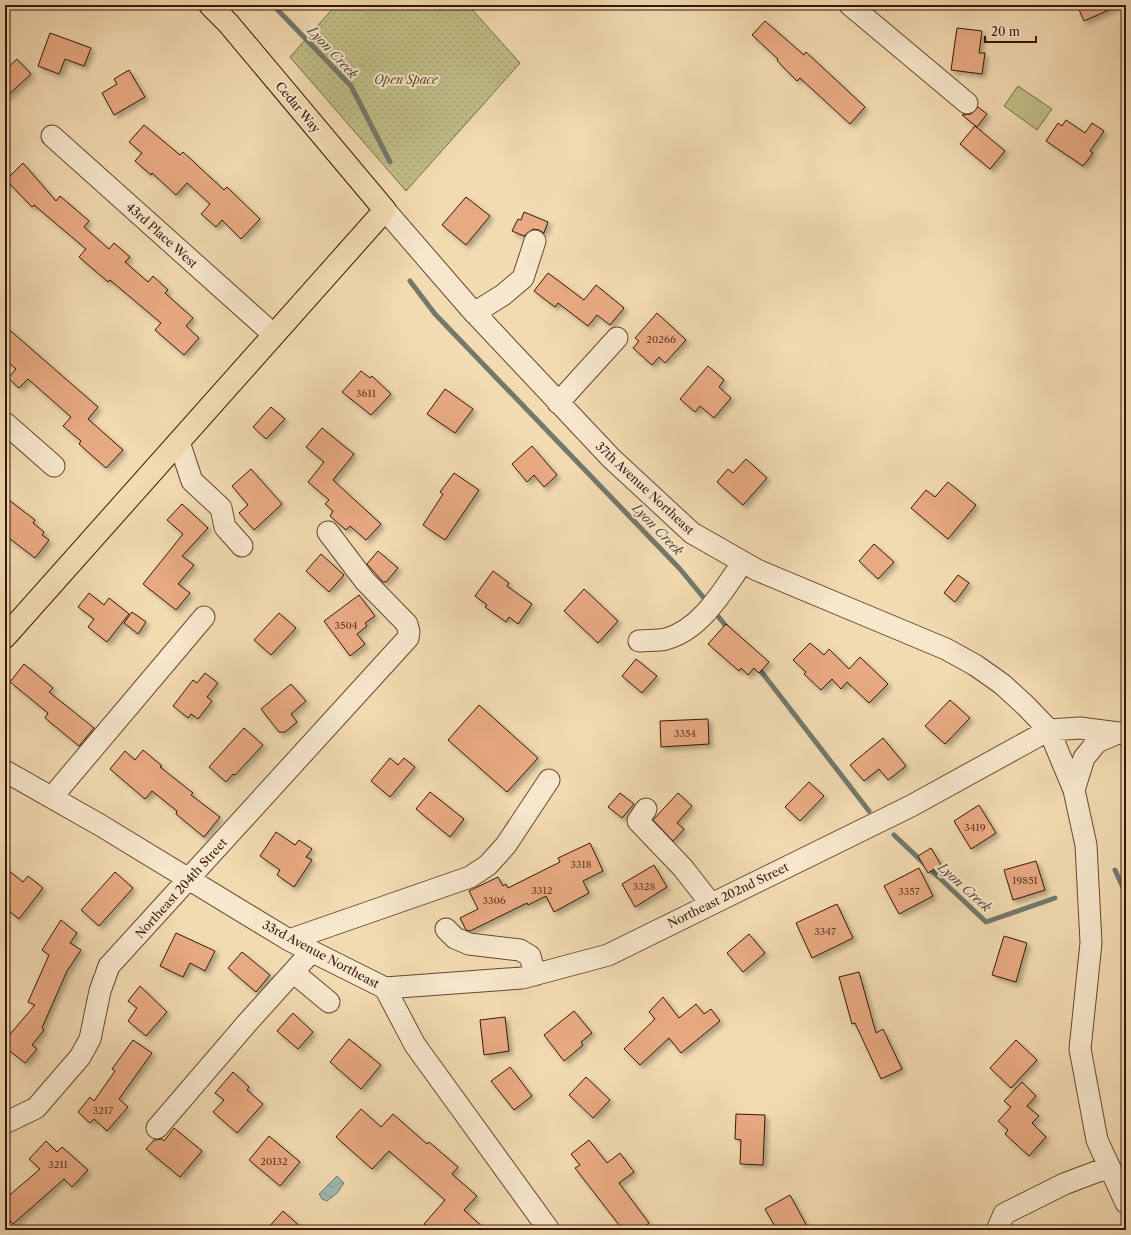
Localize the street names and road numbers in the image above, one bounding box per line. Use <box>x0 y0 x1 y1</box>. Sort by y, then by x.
street label: Cedar Way <box>272 78 324 136</box>
street label: 43rd Place West <box>123 199 201 271</box>
street label: 37th Avenue Northeast <box>593 439 698 538</box>
street label: Northeast 204th Street <box>132 834 231 941</box>
street label: Northeast 202nd Street <box>665 859 792 931</box>
street label: 33rd Avenue Northeast <box>260 917 383 992</box>

